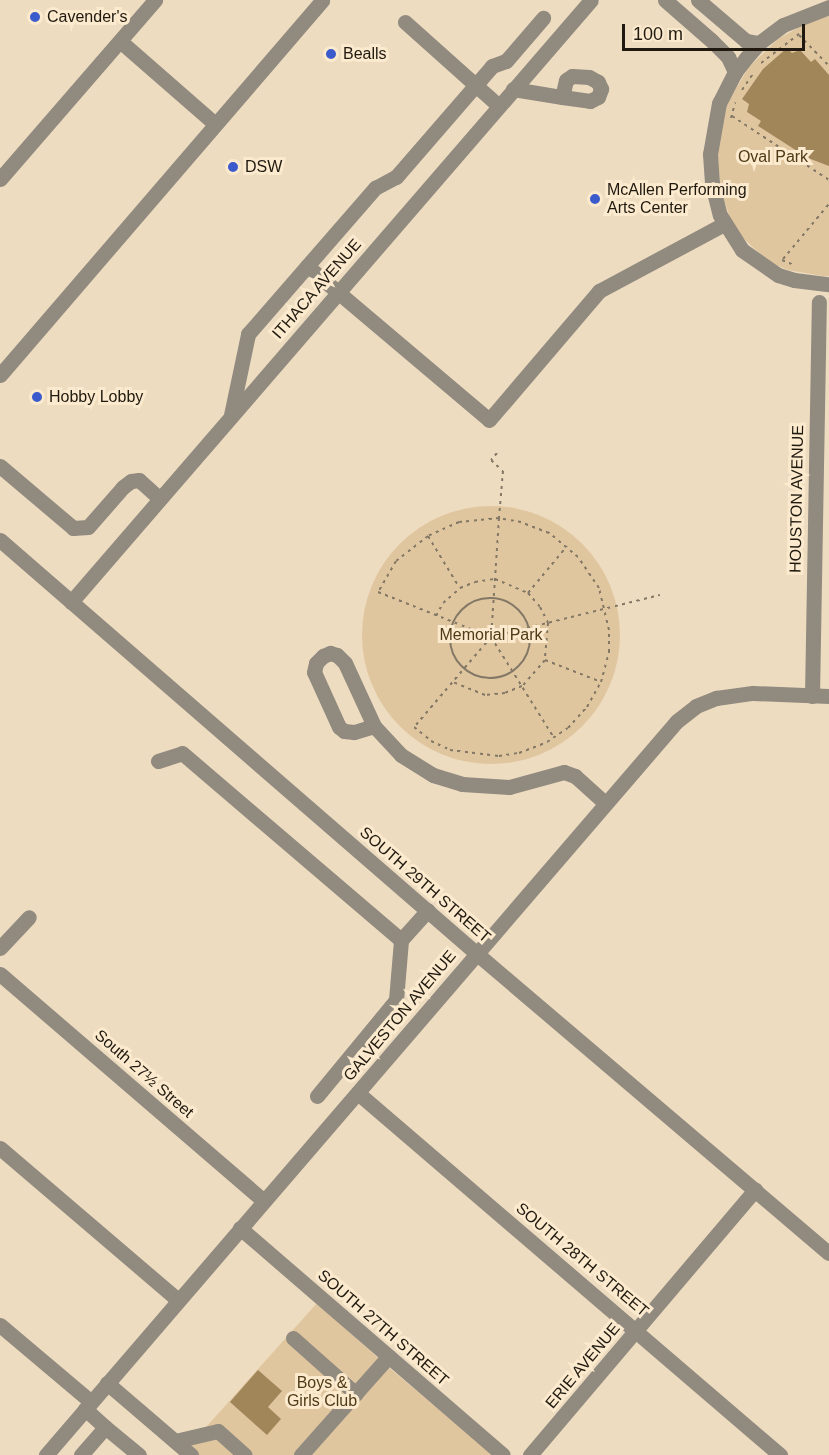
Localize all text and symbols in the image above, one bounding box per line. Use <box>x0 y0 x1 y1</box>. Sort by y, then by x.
place label: Cavender's <box>47 7 127 27</box>
marker: Cavender's <box>28 10 42 24</box>
scale bar <box>625 12 808 50</box>
text: 100 m <box>633 24 683 44</box>
place label: Bealls <box>343 44 387 64</box>
marker: Bealls <box>324 47 338 61</box>
park label: Oval Park <box>738 147 808 167</box>
place label: DSW <box>245 157 282 177</box>
marker: DSW <box>226 160 240 174</box>
place label: McAllen Performing Arts Center <box>607 180 747 218</box>
marker: McAllen Performing Arts Center <box>588 192 602 206</box>
street label: ITHACA AVENUE <box>268 235 366 343</box>
place label: Hobby Lobby <box>49 387 143 407</box>
marker: Hobby Lobby <box>30 390 44 404</box>
street label: HOUSTON AVENUE <box>786 424 808 574</box>
park label: Memorial Park <box>439 625 543 645</box>
street label: SOUTH 29TH STREET <box>356 823 494 947</box>
street label: GALVESTON AVENUE <box>339 946 461 1086</box>
street label: South 27½ Street <box>91 1026 197 1122</box>
street label: SOUTH 28TH STREET <box>512 1199 652 1321</box>
street label: SOUTH 27TH STREET <box>314 1266 452 1390</box>
street label: ERIE AVENUE <box>541 1319 625 1413</box>
park label: Boys & Girls Club <box>287 1373 357 1411</box>

